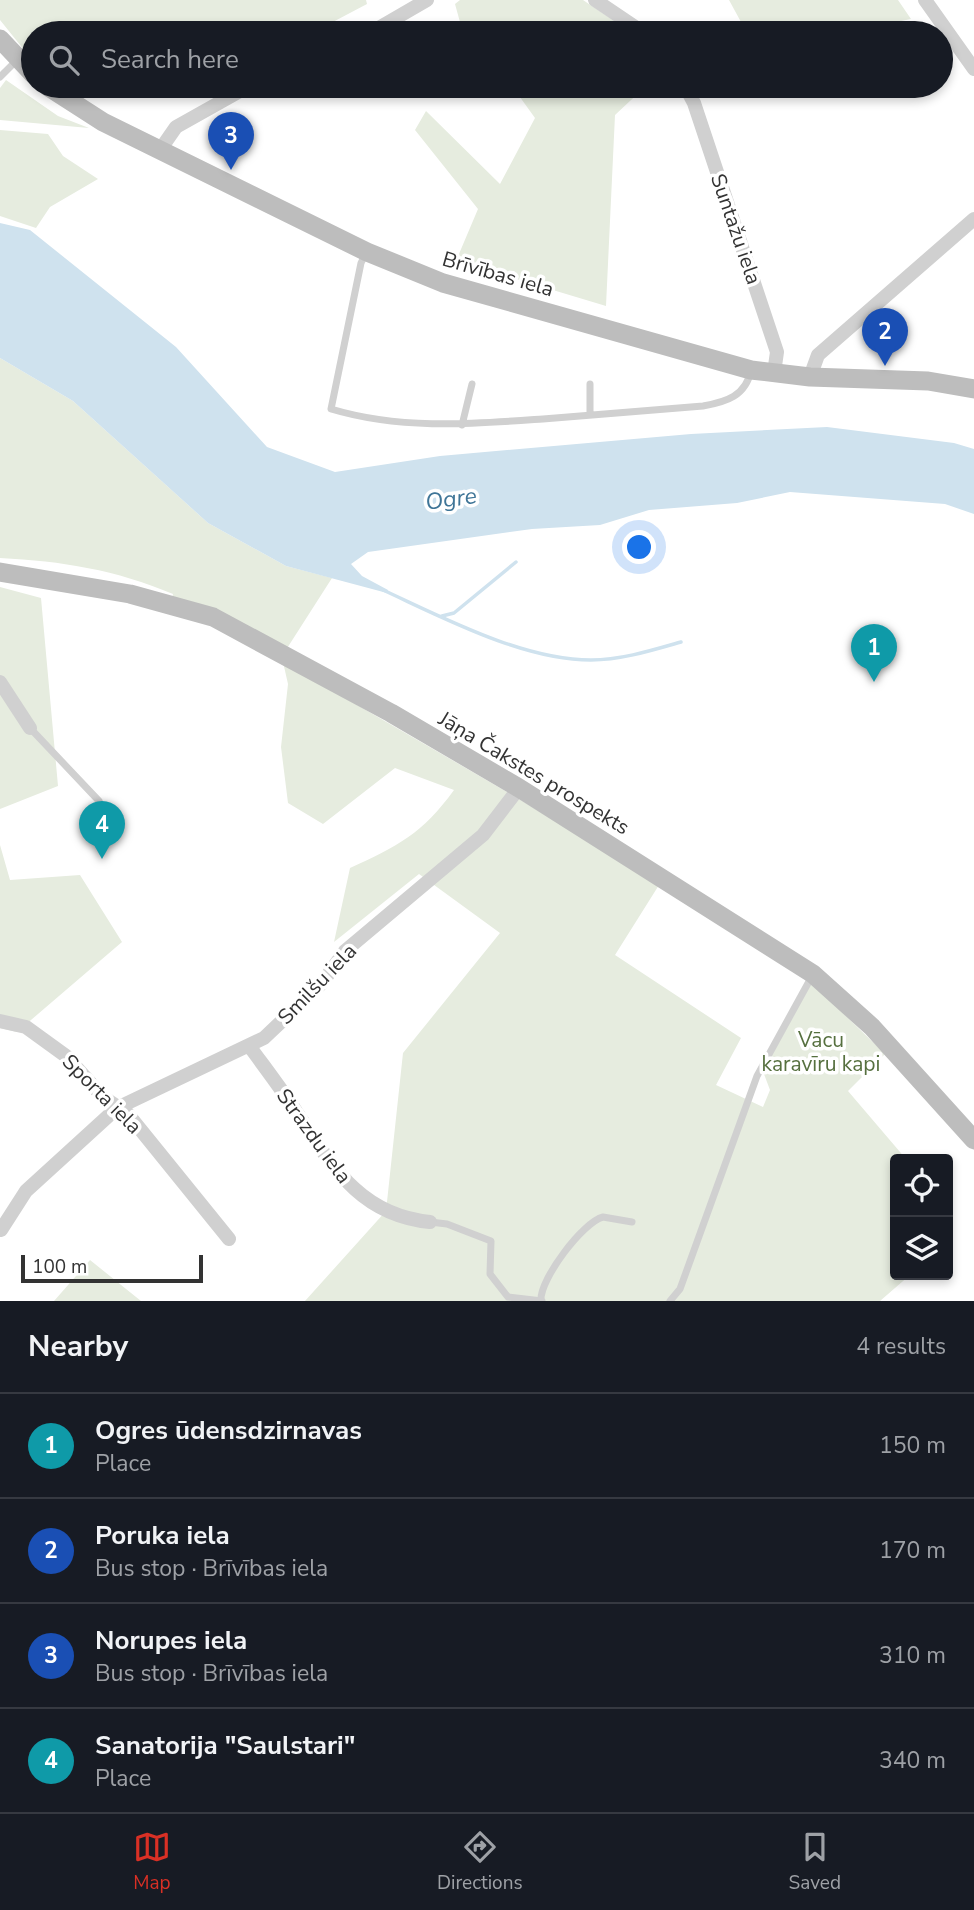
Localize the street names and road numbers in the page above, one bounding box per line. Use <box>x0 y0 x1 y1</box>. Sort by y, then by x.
street label: Suntažu iela <box>704 170 768 288</box>
street label: Brīvības iela <box>439 245 557 303</box>
street label: Jāņa Čakstes prospekts <box>432 704 635 841</box>
street label: Smilšu iela <box>271 937 363 1031</box>
street label: Sporta iela <box>56 1048 148 1140</box>
street label: Strazdu iela <box>270 1083 358 1189</box>

